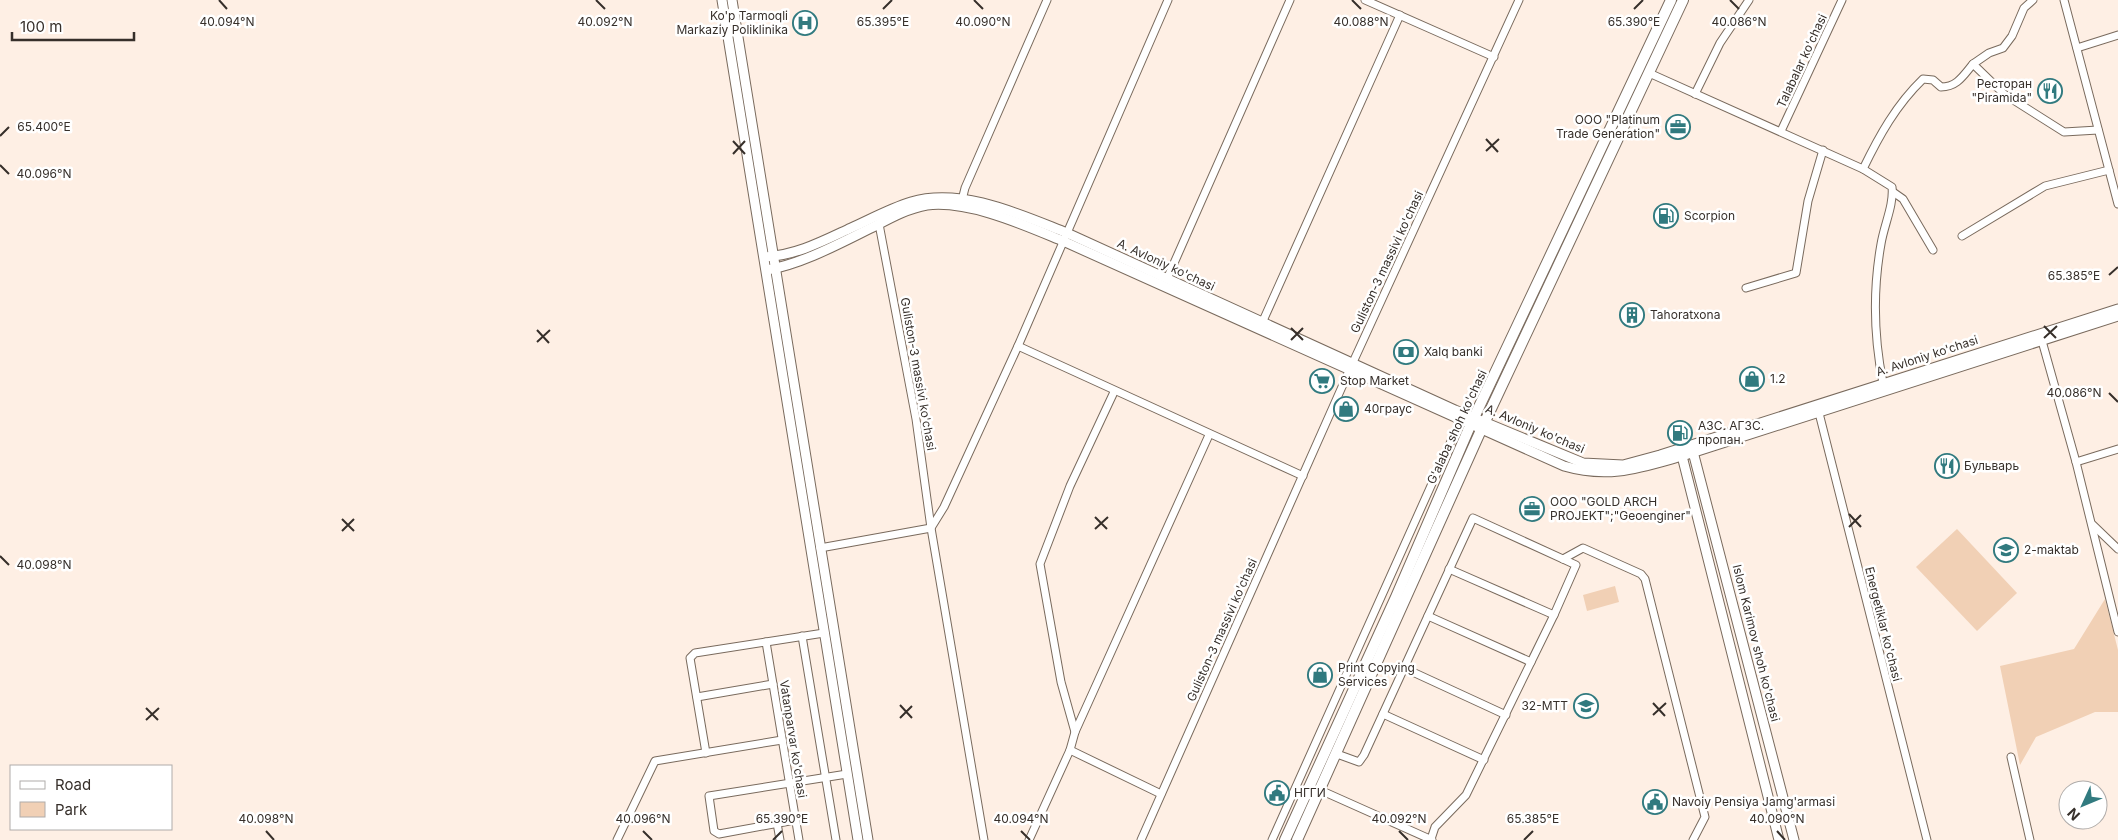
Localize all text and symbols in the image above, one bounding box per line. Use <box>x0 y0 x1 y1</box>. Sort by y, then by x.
place label: Ko'p Tarmoqli Markaziy Poliklinika <box>676 8 788 37</box>
scale bar <box>12 10 135 42</box>
hospital icon: Ko'p Tarmoqli Markaziy Poliklinika <box>792 10 818 36</box>
street label: Talabalar ko'chasi <box>1773 11 1830 110</box>
text: 40.094°N <box>199 14 255 29</box>
text: 40.092°N <box>577 14 633 29</box>
text: 65.395°E <box>857 14 909 29</box>
text: 40.090°N <box>955 14 1011 29</box>
text: 40.088°N <box>1334 14 1388 29</box>
text: 65.390°E <box>1608 14 1660 29</box>
text: 40.086°N <box>1711 14 1767 29</box>
text: 100 m <box>20 17 62 36</box>
place label: Ресторан "Piramida" <box>1971 76 2032 105</box>
restaurant icon: Ресторан "Piramida" <box>2037 78 2063 104</box>
place label: OOO "Platinum Trade Generation" <box>1556 112 1660 141</box>
office icon: OOO "Platinum Trade Generation" <box>1665 114 1691 140</box>
text: 65.400°E <box>17 119 71 134</box>
text: 40.096°N <box>16 166 72 181</box>
street label: Guliston-3 massivi ko'chasi <box>1347 188 1426 335</box>
fuel station icon: Scorpion <box>1653 203 1679 229</box>
place label: Scorpion <box>1684 208 1735 223</box>
street label: A. Avloniy ko'chasi <box>1115 235 1218 294</box>
text: 65.385°E <box>2048 268 2100 283</box>
street label: Guliston-3 massivi ko'chasi <box>898 296 939 452</box>
building icon: Tahoratxona <box>1619 302 1645 328</box>
place label: Tahoratxona <box>1650 307 1720 322</box>
street label: A. Avloniy ko'chasi <box>1874 332 1980 379</box>
bank icon: Xalq banki <box>1393 339 1419 365</box>
place label: Xalq banki <box>1424 344 1483 359</box>
shop icon: 1.2 <box>1739 366 1765 392</box>
street label: G'alaba shoh ko'chasi <box>1423 367 1490 486</box>
supermarket icon: Stop Market <box>1309 368 1335 394</box>
place label: 1.2 <box>1770 371 1786 386</box>
place label: Stop Market <box>1340 373 1409 388</box>
text: 40.086°N <box>2046 385 2102 400</box>
shop icon: 40граус <box>1333 396 1359 422</box>
place label: 40граус <box>1364 401 1412 416</box>
street label: A. Avloniy ko'chasi <box>1483 401 1587 456</box>
place label: АЗС. АГЗС. пропан. <box>1698 418 1764 447</box>
fuel station icon: АЗС. АГЗС. пропан. <box>1667 420 1693 446</box>
restaurant icon: Бульварь <box>1934 453 1960 479</box>
place label: Бульварь <box>1964 458 2019 473</box>
place label: ООО "GOLD ARCH PROJEKT";"Geoenginer" <box>1550 494 1691 523</box>
office icon: ООО "GOLD ARCH PROJEKT";"Geoenginer" <box>1519 496 1545 522</box>
school or university icon: 2-maktab <box>1993 537 2019 563</box>
place label: 2-maktab <box>2024 542 2079 557</box>
street label: Guliston-3 massivi ko'chasi <box>1183 556 1260 704</box>
text: 40.098°N <box>17 557 71 572</box>
street label: Islom Karimov shoh ko'chasi <box>1730 563 1783 723</box>
street label: Energetiklar ko'chasi <box>1862 565 1905 683</box>
place label: Print Copying Services <box>1338 660 1415 689</box>
shop icon: Print Copying Services <box>1307 662 1333 688</box>
street label: Vatanparvar ko'chasi <box>777 679 810 799</box>
school or university icon: 32-MTT <box>1573 693 1599 719</box>
place label: 32-MTT <box>1521 698 1568 713</box>
legend <box>10 765 172 830</box>
text: Road <box>55 775 91 794</box>
public building icon: НГГИ <box>1264 780 1290 806</box>
north arrow <box>2058 780 2108 830</box>
place label: НГГИ <box>1294 785 1326 800</box>
public building icon: Navoiy Pensiya Jamg'armasi <box>1642 789 1668 815</box>
place label: Navoiy Pensiya Jamg'armasi <box>1672 794 1835 809</box>
text: Park <box>55 800 88 819</box>
text: N <box>2063 805 2083 824</box>
text: 40.098°N <box>239 811 293 826</box>
text: 40.096°N <box>615 811 671 826</box>
text: 65.390°E <box>756 811 808 826</box>
text: 40.094°N <box>993 811 1049 826</box>
text: 40.092°N <box>1371 811 1427 826</box>
text: 65.385°E <box>1507 811 1559 826</box>
text: 40.090°N <box>1749 811 1805 826</box>

